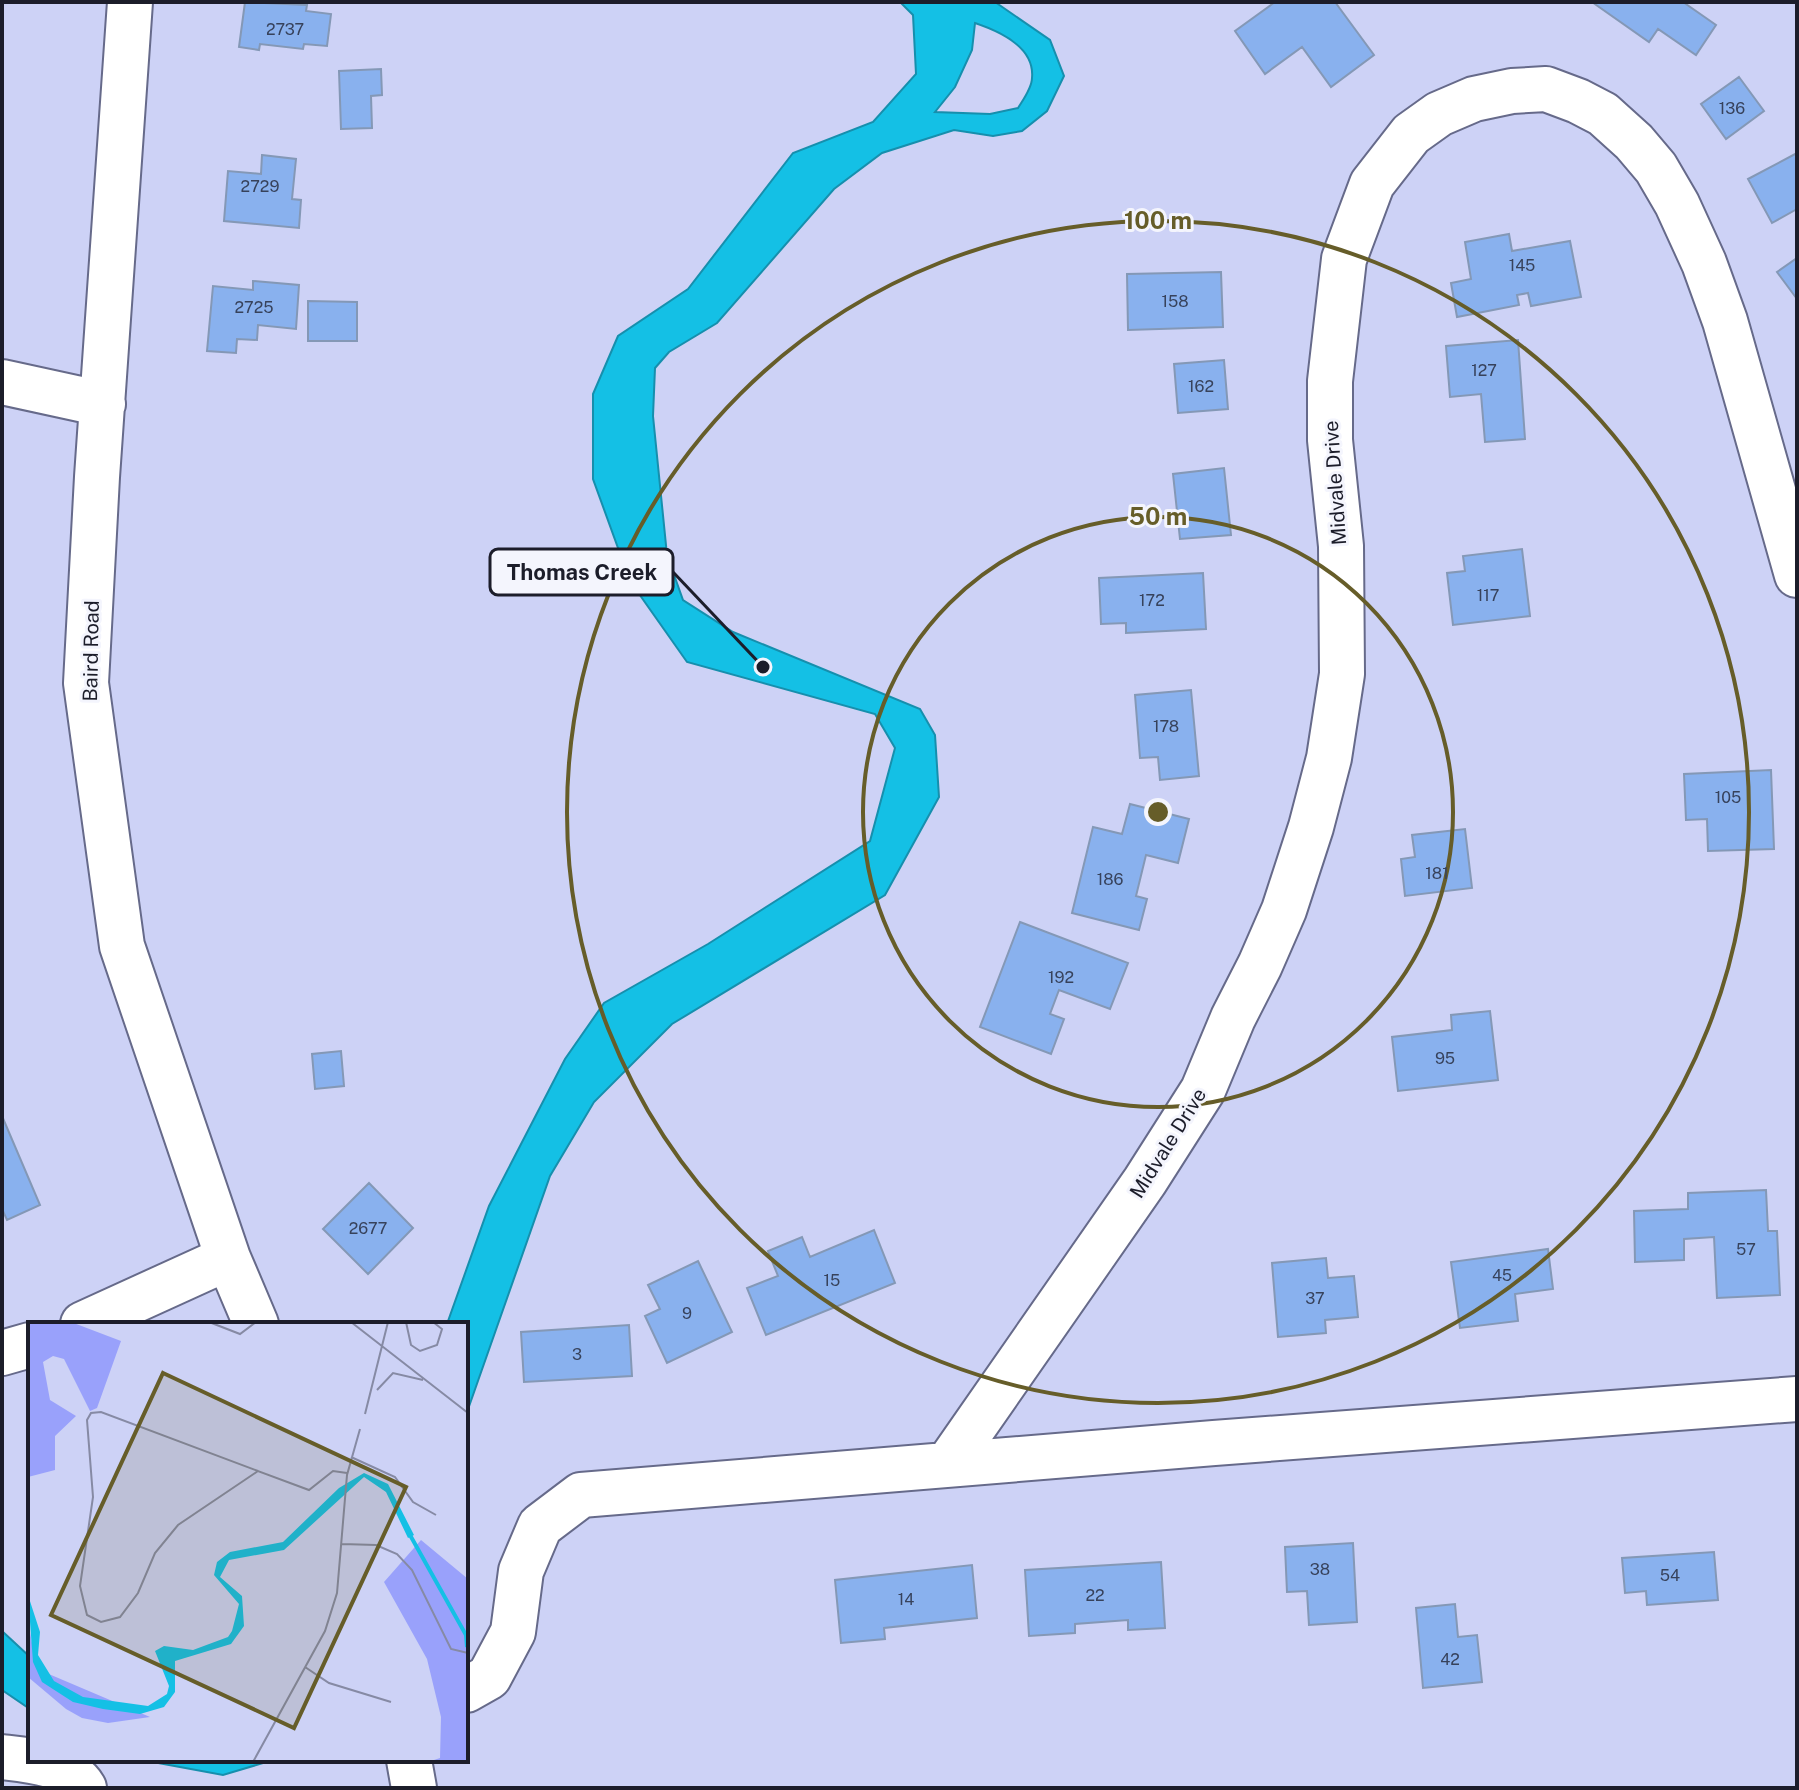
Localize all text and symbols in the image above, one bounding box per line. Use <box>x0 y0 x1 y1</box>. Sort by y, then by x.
house number: 2737 <box>266 20 304 39</box>
house number: 136 <box>1719 99 1745 118</box>
house number: 2729 <box>241 177 279 196</box>
text: 100 m <box>1124 206 1192 234</box>
house number: 145 <box>1509 256 1535 275</box>
house number: 158 <box>1161 292 1189 311</box>
house number: 2725 <box>234 298 274 317</box>
house number: 127 <box>1471 361 1497 380</box>
house number: 162 <box>1188 377 1214 396</box>
street label: Midvale Drive <box>1319 420 1351 546</box>
text: 50 m <box>1129 502 1187 530</box>
callout: Thomas Creek <box>490 549 673 595</box>
text: Thomas Creek <box>507 559 658 585</box>
house number: 117 <box>1477 586 1499 605</box>
house number: 172 <box>1139 591 1165 610</box>
street label: Baird Road <box>78 600 104 702</box>
house number: 178 <box>1153 717 1179 736</box>
house number: 105 <box>1715 788 1741 807</box>
centre of rings <box>1144 798 1172 826</box>
house number: 181 <box>1425 864 1449 883</box>
house number: 186 <box>1097 870 1123 889</box>
house number: 192 <box>1048 968 1074 987</box>
house number: 95 <box>1435 1049 1455 1068</box>
street label: Midvale Drive <box>1125 1084 1211 1202</box>
house number: 2677 <box>349 1219 387 1238</box>
house number: 57 <box>1736 1240 1756 1259</box>
house number: 45 <box>1492 1266 1512 1285</box>
house number: 15 <box>824 1271 840 1290</box>
house number: 37 <box>1305 1289 1325 1308</box>
house number: 9 <box>682 1304 692 1323</box>
inset map <box>28 1322 468 1762</box>
house number: 3 <box>572 1345 582 1364</box>
house number: 38 <box>1310 1560 1330 1579</box>
house number: 54 <box>1660 1566 1680 1585</box>
house number: 22 <box>1085 1586 1105 1605</box>
house number: 14 <box>898 1590 914 1609</box>
house number: 42 <box>1440 1650 1460 1669</box>

